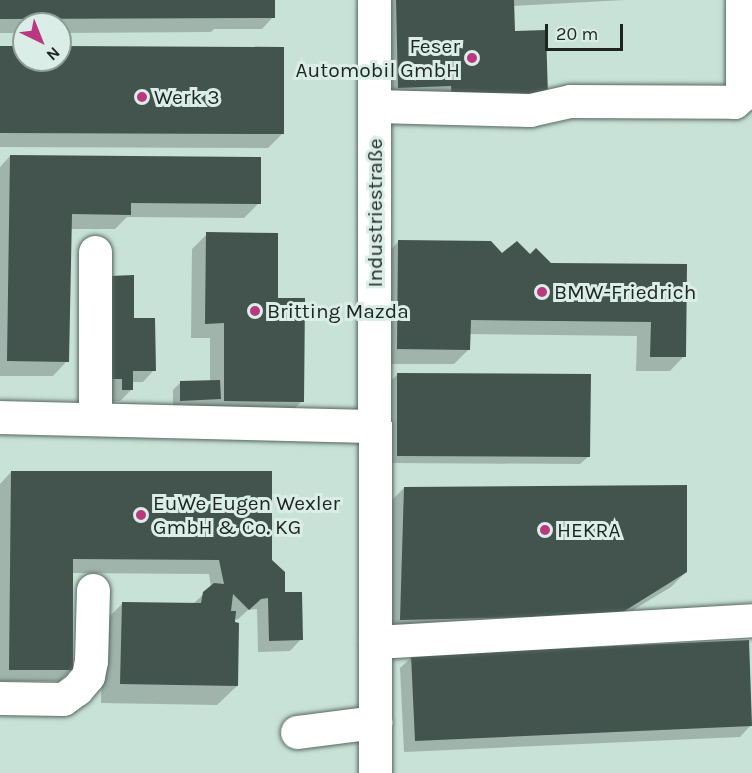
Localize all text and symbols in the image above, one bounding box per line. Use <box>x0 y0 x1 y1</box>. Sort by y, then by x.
north arrow <box>12 12 72 72</box>
scale bar <box>548 12 626 50</box>
text: 20 m <box>556 23 598 45</box>
place label: Feser Automobil GmbH <box>296 33 460 83</box>
text: N <box>43 43 64 65</box>
marker: Feser Automobil GmbH <box>465 51 479 65</box>
place label: Werk 3 <box>154 84 220 110</box>
marker: Werk 3 <box>135 90 149 104</box>
street label: Industriestraße <box>362 138 388 288</box>
place label: BMW-Friedrich <box>554 279 696 305</box>
marker: BMW-Friedrich <box>535 285 549 299</box>
place label: Britting Mazda <box>267 298 409 324</box>
marker: Britting Mazda <box>248 304 262 318</box>
place label: EuWe Eugen Wexler GmbH & Co. KG <box>153 490 340 540</box>
marker: EuWe Eugen Wexler GmbH & Co. KG <box>134 508 148 522</box>
place label: HEKRA <box>557 517 621 543</box>
marker: HEKRA <box>538 523 552 537</box>

